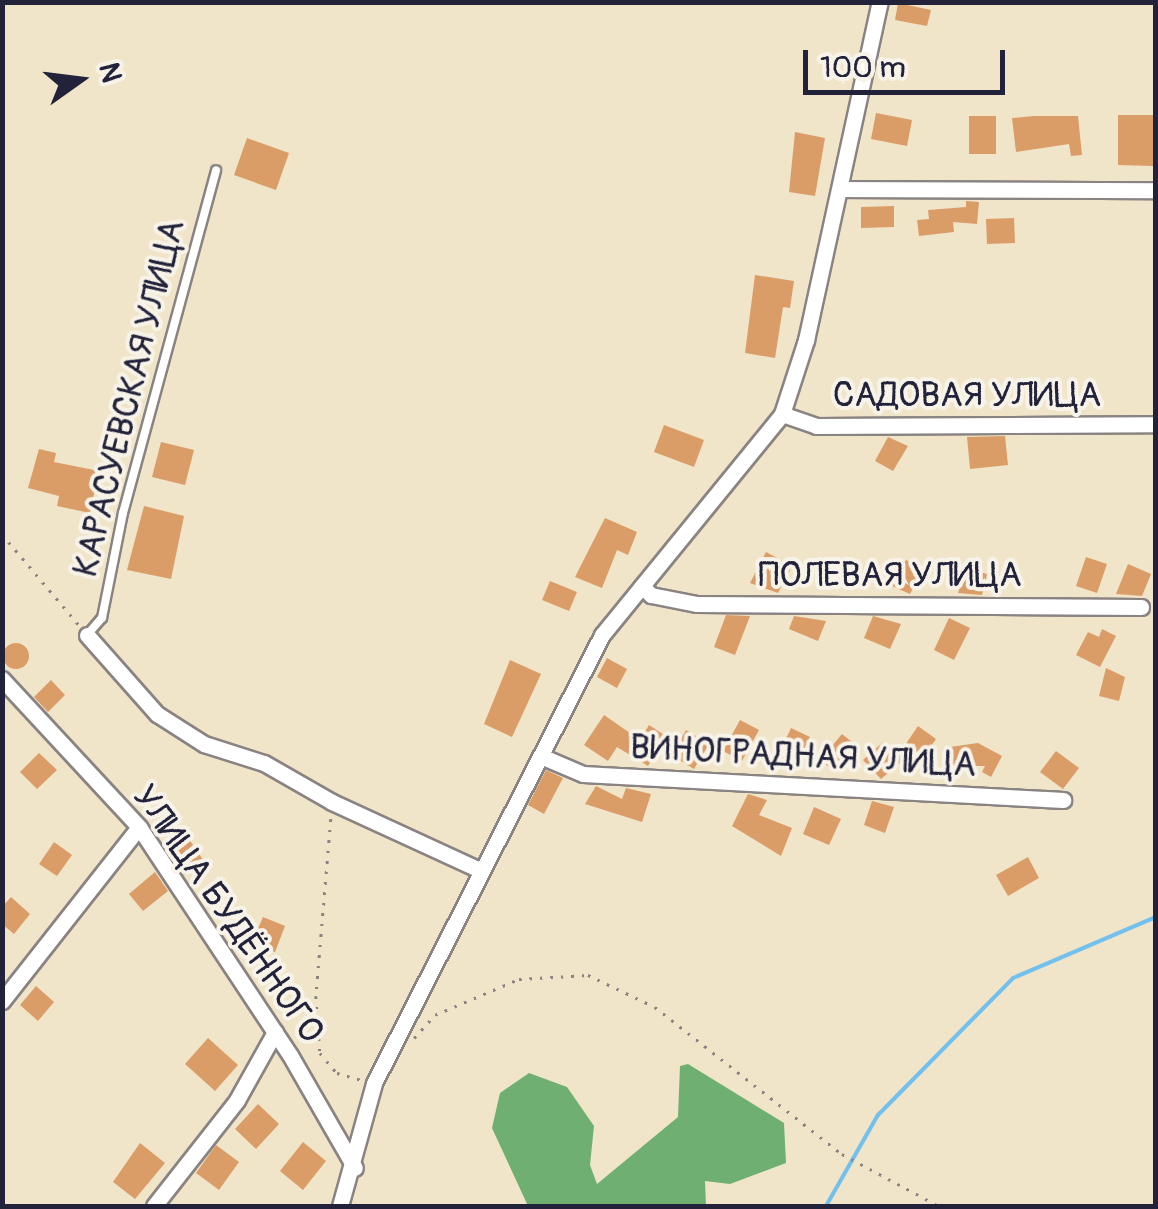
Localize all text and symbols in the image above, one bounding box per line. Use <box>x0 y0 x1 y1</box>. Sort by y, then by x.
north arrow <box>30 30 130 130</box>
scale bar <box>808 30 1010 92</box>
text: 100 m <box>820 49 906 86</box>
text: N <box>90 59 129 86</box>
street label: КАРАСУЕВСКАЯ УЛИЦА <box>64 215 194 581</box>
street label: САДОВАЯ УЛИЦА <box>833 374 1101 416</box>
street label: ПОЛЕВАЯ УЛИЦА <box>758 554 1022 596</box>
street label: ВИНОГРАДНАЯ УЛИЦА <box>629 726 977 786</box>
street label: УЛИЦА БУДЁННОГО <box>123 777 333 1051</box>

